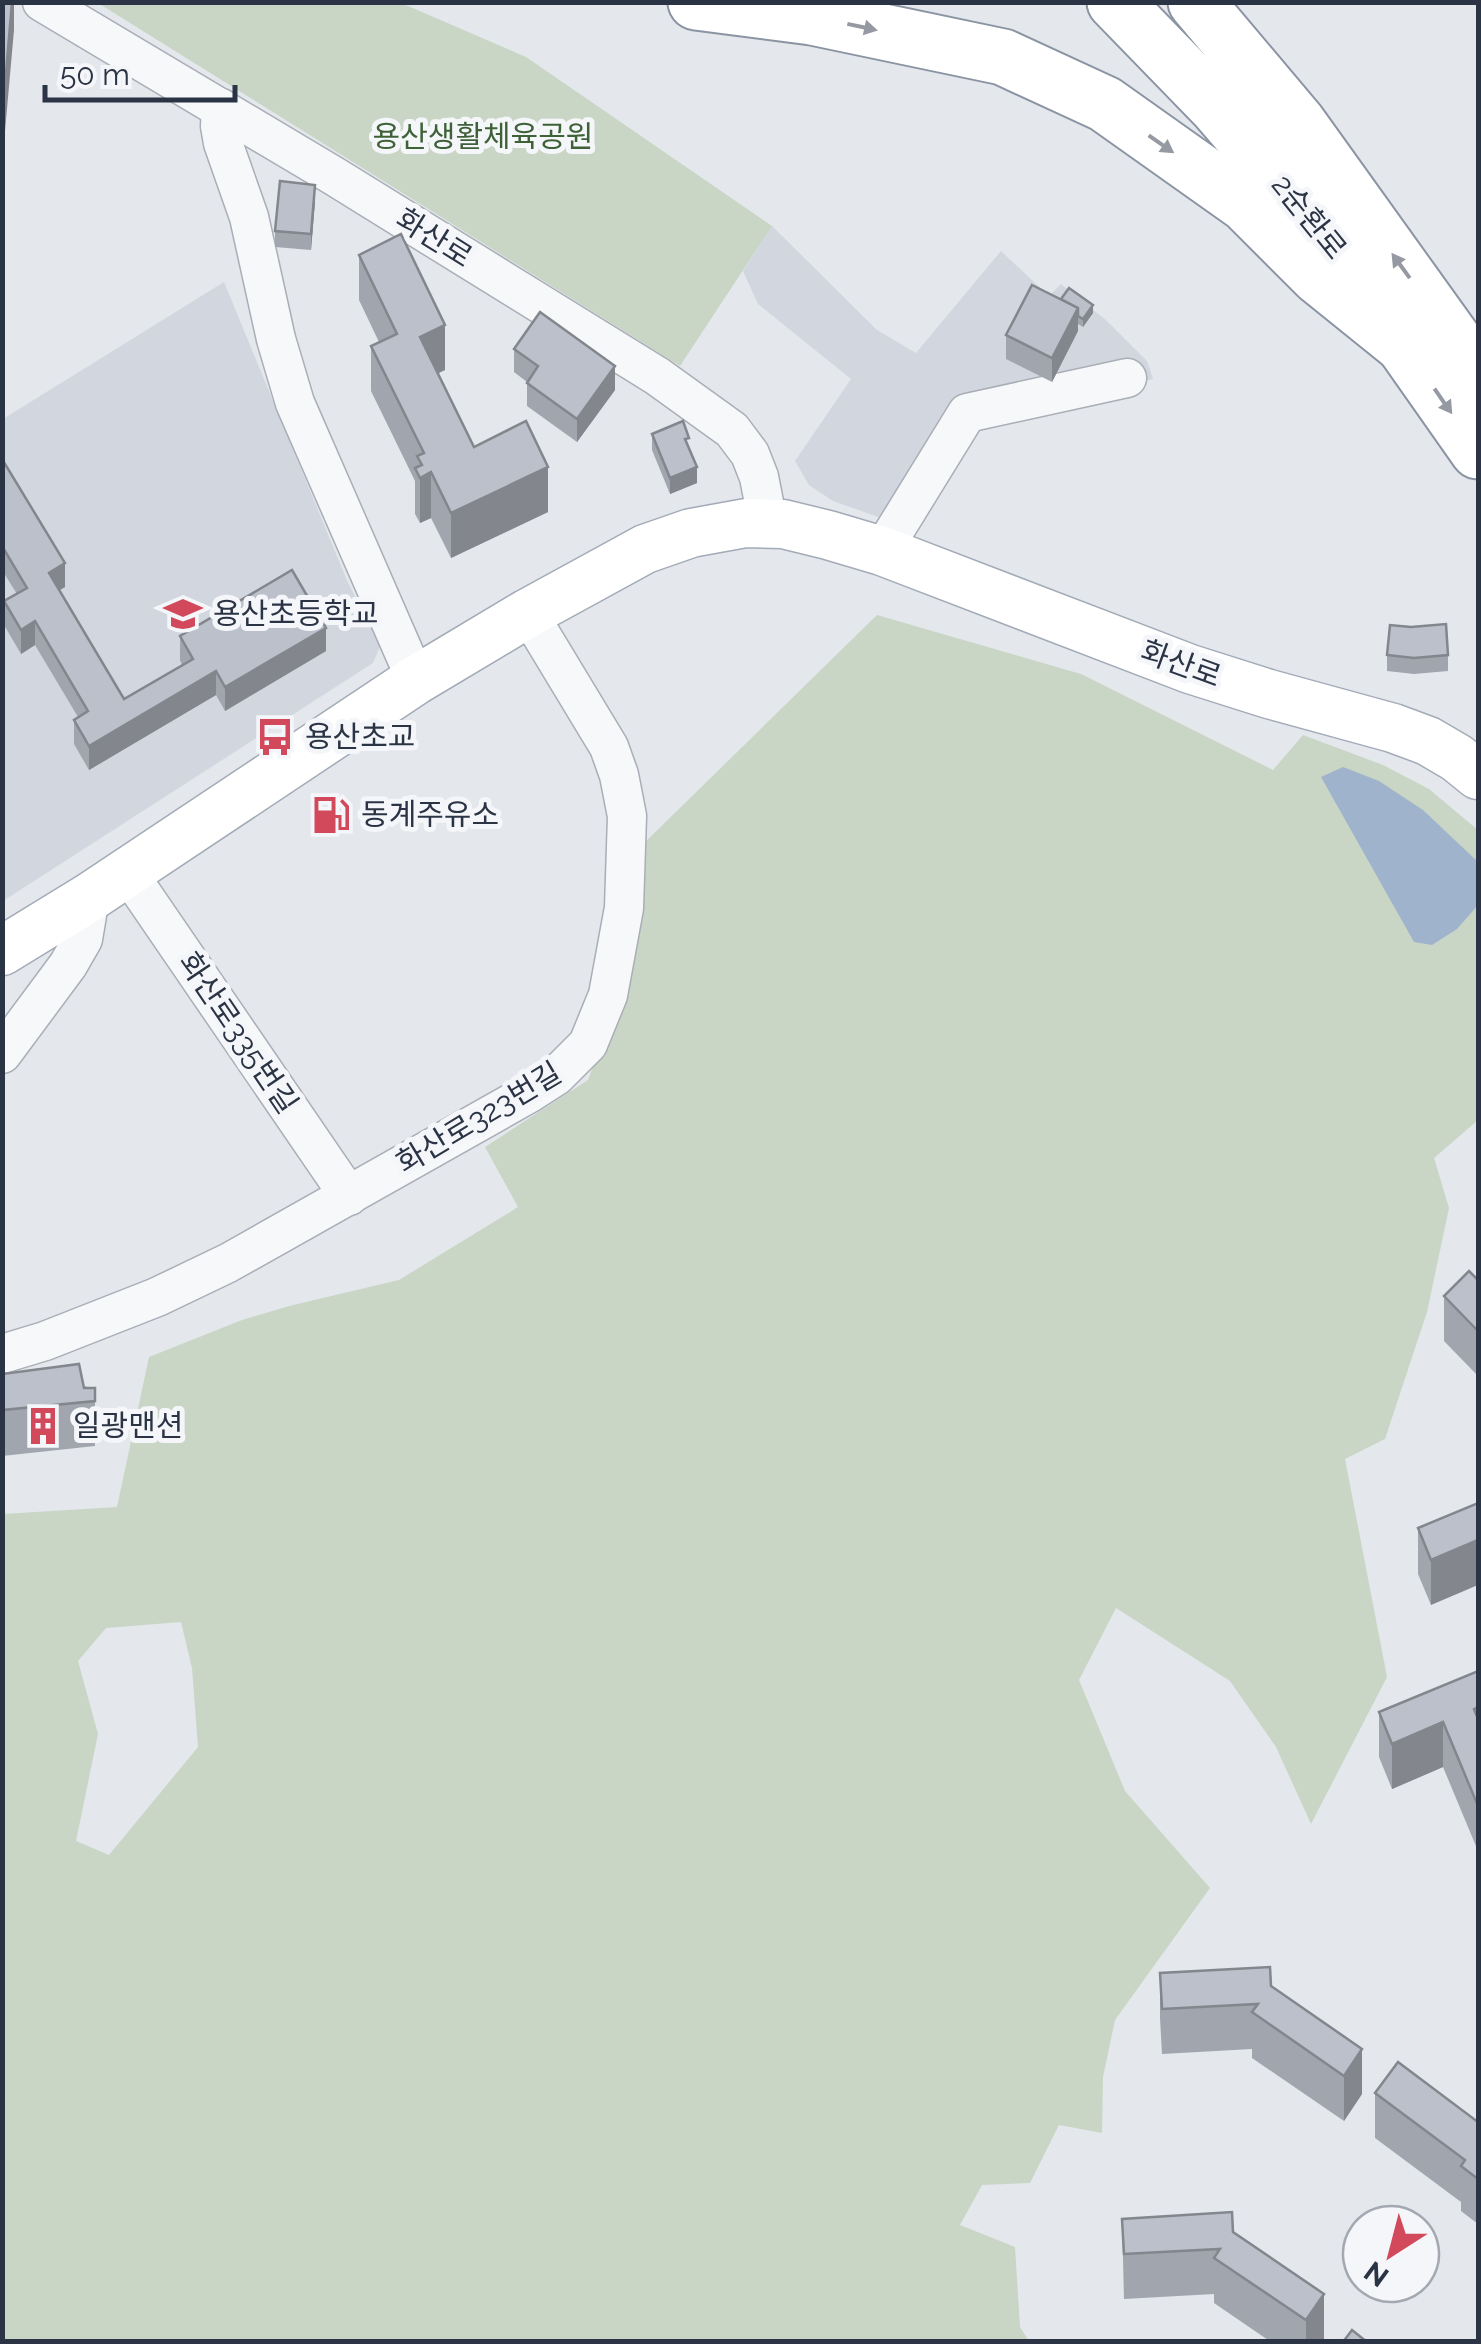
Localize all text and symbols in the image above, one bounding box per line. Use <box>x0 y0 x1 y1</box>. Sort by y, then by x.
one-way arrow <box>847 20 878 35</box>
scale bar <box>45 40 235 102</box>
text: 50 m <box>60 57 130 92</box>
park label: 용산생활체육공원 <box>373 119 593 154</box>
one-way arrow <box>1147 133 1174 153</box>
street label: 2순환로 <box>1265 167 1354 266</box>
street label: 화산로 <box>390 201 479 274</box>
one-way arrow <box>1392 253 1411 279</box>
one-way arrow <box>1433 387 1452 414</box>
school or university icon: 용산초등학교 <box>162 593 204 635</box>
place label: 용산초등학교 <box>213 596 379 631</box>
street label: 화산로 <box>1136 633 1226 694</box>
bus stop icon: 용산초교 <box>254 716 296 758</box>
place label: 용산초교 <box>305 719 415 754</box>
fuel station icon: 동계주유소 <box>310 794 352 836</box>
place label: 동계주유소 <box>361 797 499 832</box>
street label: 화산로335번길 <box>172 946 305 1120</box>
street label: 화산로323번길 <box>390 1055 567 1180</box>
building icon: 일광맨션 <box>22 1405 64 1447</box>
place label: 일광맨션 <box>73 1408 183 1443</box>
north arrow <box>1341 2204 1441 2304</box>
text: N <box>1358 2254 1395 2293</box>

